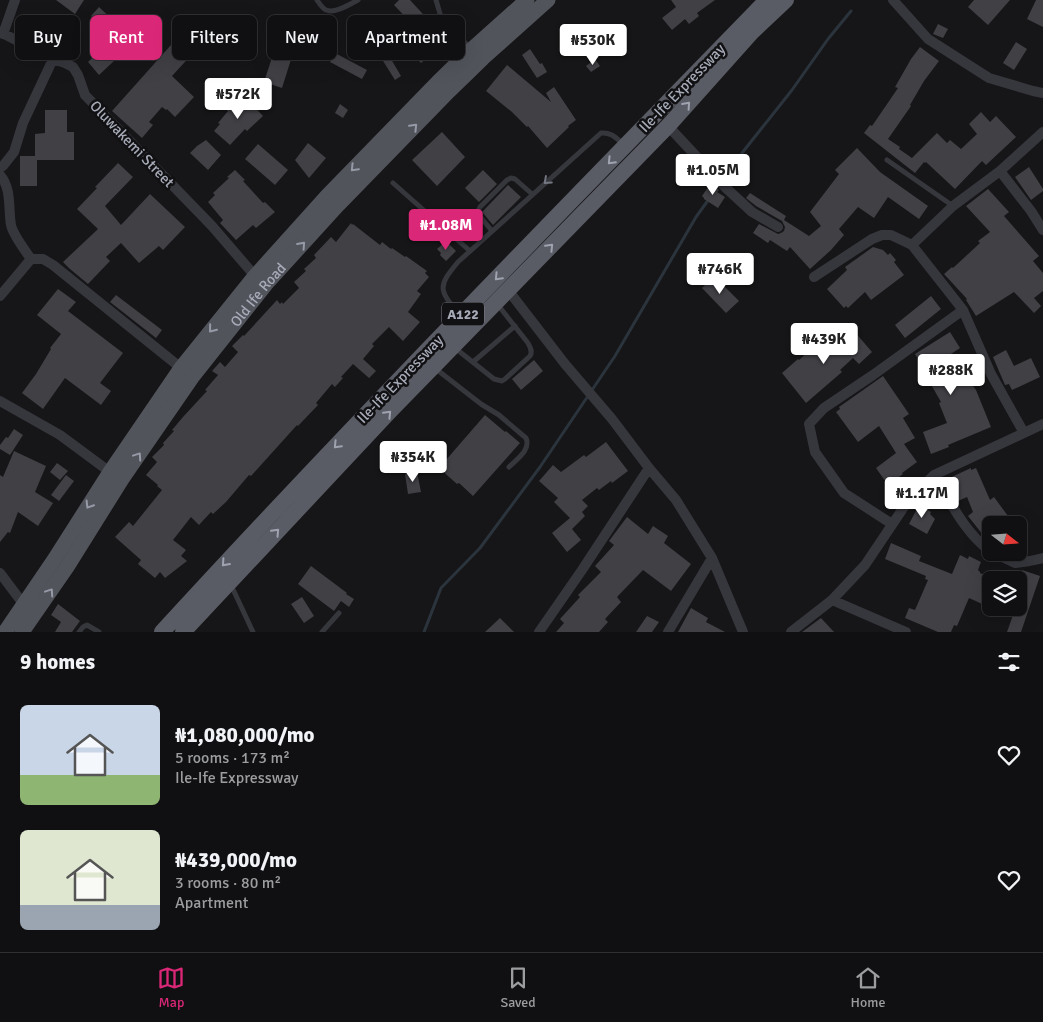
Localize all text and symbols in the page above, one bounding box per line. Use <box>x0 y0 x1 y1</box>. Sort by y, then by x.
chip: Buy <box>15 15 80 60</box>
chip: Rent <box>90 15 162 60</box>
chip: Filters <box>172 15 257 60</box>
chip: New <box>267 15 337 60</box>
chip: Apartment <box>347 15 465 60</box>
pin: ₦530K <box>558 23 628 66</box>
text: ₦530K <box>571 30 615 50</box>
street label: Ile-Ife Expressway <box>635 40 729 136</box>
pin: ₦572K <box>203 78 273 120</box>
text: ₦572K <box>216 84 260 104</box>
street label: Oluwakemi Street <box>86 97 178 191</box>
one-way arrow <box>681 101 690 110</box>
one-way arrow <box>408 124 417 133</box>
pin: ₦1.05M <box>672 154 754 196</box>
one-way arrow <box>608 155 617 164</box>
text: ₦1.05M <box>687 160 739 180</box>
one-way arrow <box>351 162 360 171</box>
one-way arrow <box>544 175 553 184</box>
pin: ₦1.08M <box>405 208 487 251</box>
text: ₦1.08M <box>420 215 472 235</box>
one-way arrow <box>296 241 305 250</box>
one-way arrow <box>544 244 553 253</box>
pin: ₦746K <box>685 252 755 295</box>
street label: Old Ife Road <box>226 259 290 331</box>
text: ₦746K <box>698 259 742 279</box>
one-way arrow <box>495 272 504 281</box>
road number: A122 <box>442 302 484 326</box>
pin: ₦439K <box>789 322 859 365</box>
one-way arrow <box>210 323 218 332</box>
text: ₦439K <box>802 329 846 349</box>
street label: Ile-Ife Expressway <box>353 331 447 427</box>
pin: ₦288K <box>916 354 986 396</box>
text: ₦288K <box>929 360 973 380</box>
one-way arrow <box>382 411 391 420</box>
one-way arrow <box>334 439 343 448</box>
pin: ₦354K <box>378 440 448 483</box>
text: ₦354K <box>391 447 435 467</box>
one-way arrow <box>132 452 141 461</box>
pin: ₦1.17M <box>881 476 963 519</box>
text: ₦1.17M <box>896 483 948 503</box>
one-way arrow <box>85 500 95 509</box>
north arrow <box>982 516 1028 561</box>
map controls <box>982 516 1027 616</box>
one-way arrow <box>270 529 279 538</box>
one-way arrow <box>222 557 231 566</box>
button: layers <box>982 571 1027 616</box>
one-way arrow <box>44 588 53 598</box>
icon: filters <box>995 648 1023 676</box>
text: 9 homes <box>20 649 95 675</box>
text: ₦1,080,000/mo <box>175 722 315 748</box>
icon: home <box>60 725 120 785</box>
icon: heart <box>995 741 1023 769</box>
text: 5 rooms · 173 m² <box>175 748 290 768</box>
text: Ile-Ife Expressway <box>175 768 299 788</box>
text: ₦439,000/mo <box>175 847 297 873</box>
icon: home <box>60 850 120 910</box>
icon: heart <box>995 866 1023 894</box>
text: 3 rooms · 80 m² <box>175 873 281 893</box>
text: Apartment <box>175 893 248 913</box>
tab: Map <box>157 964 185 1011</box>
tab: Saved <box>500 964 536 1011</box>
tab: Home <box>851 964 886 1011</box>

